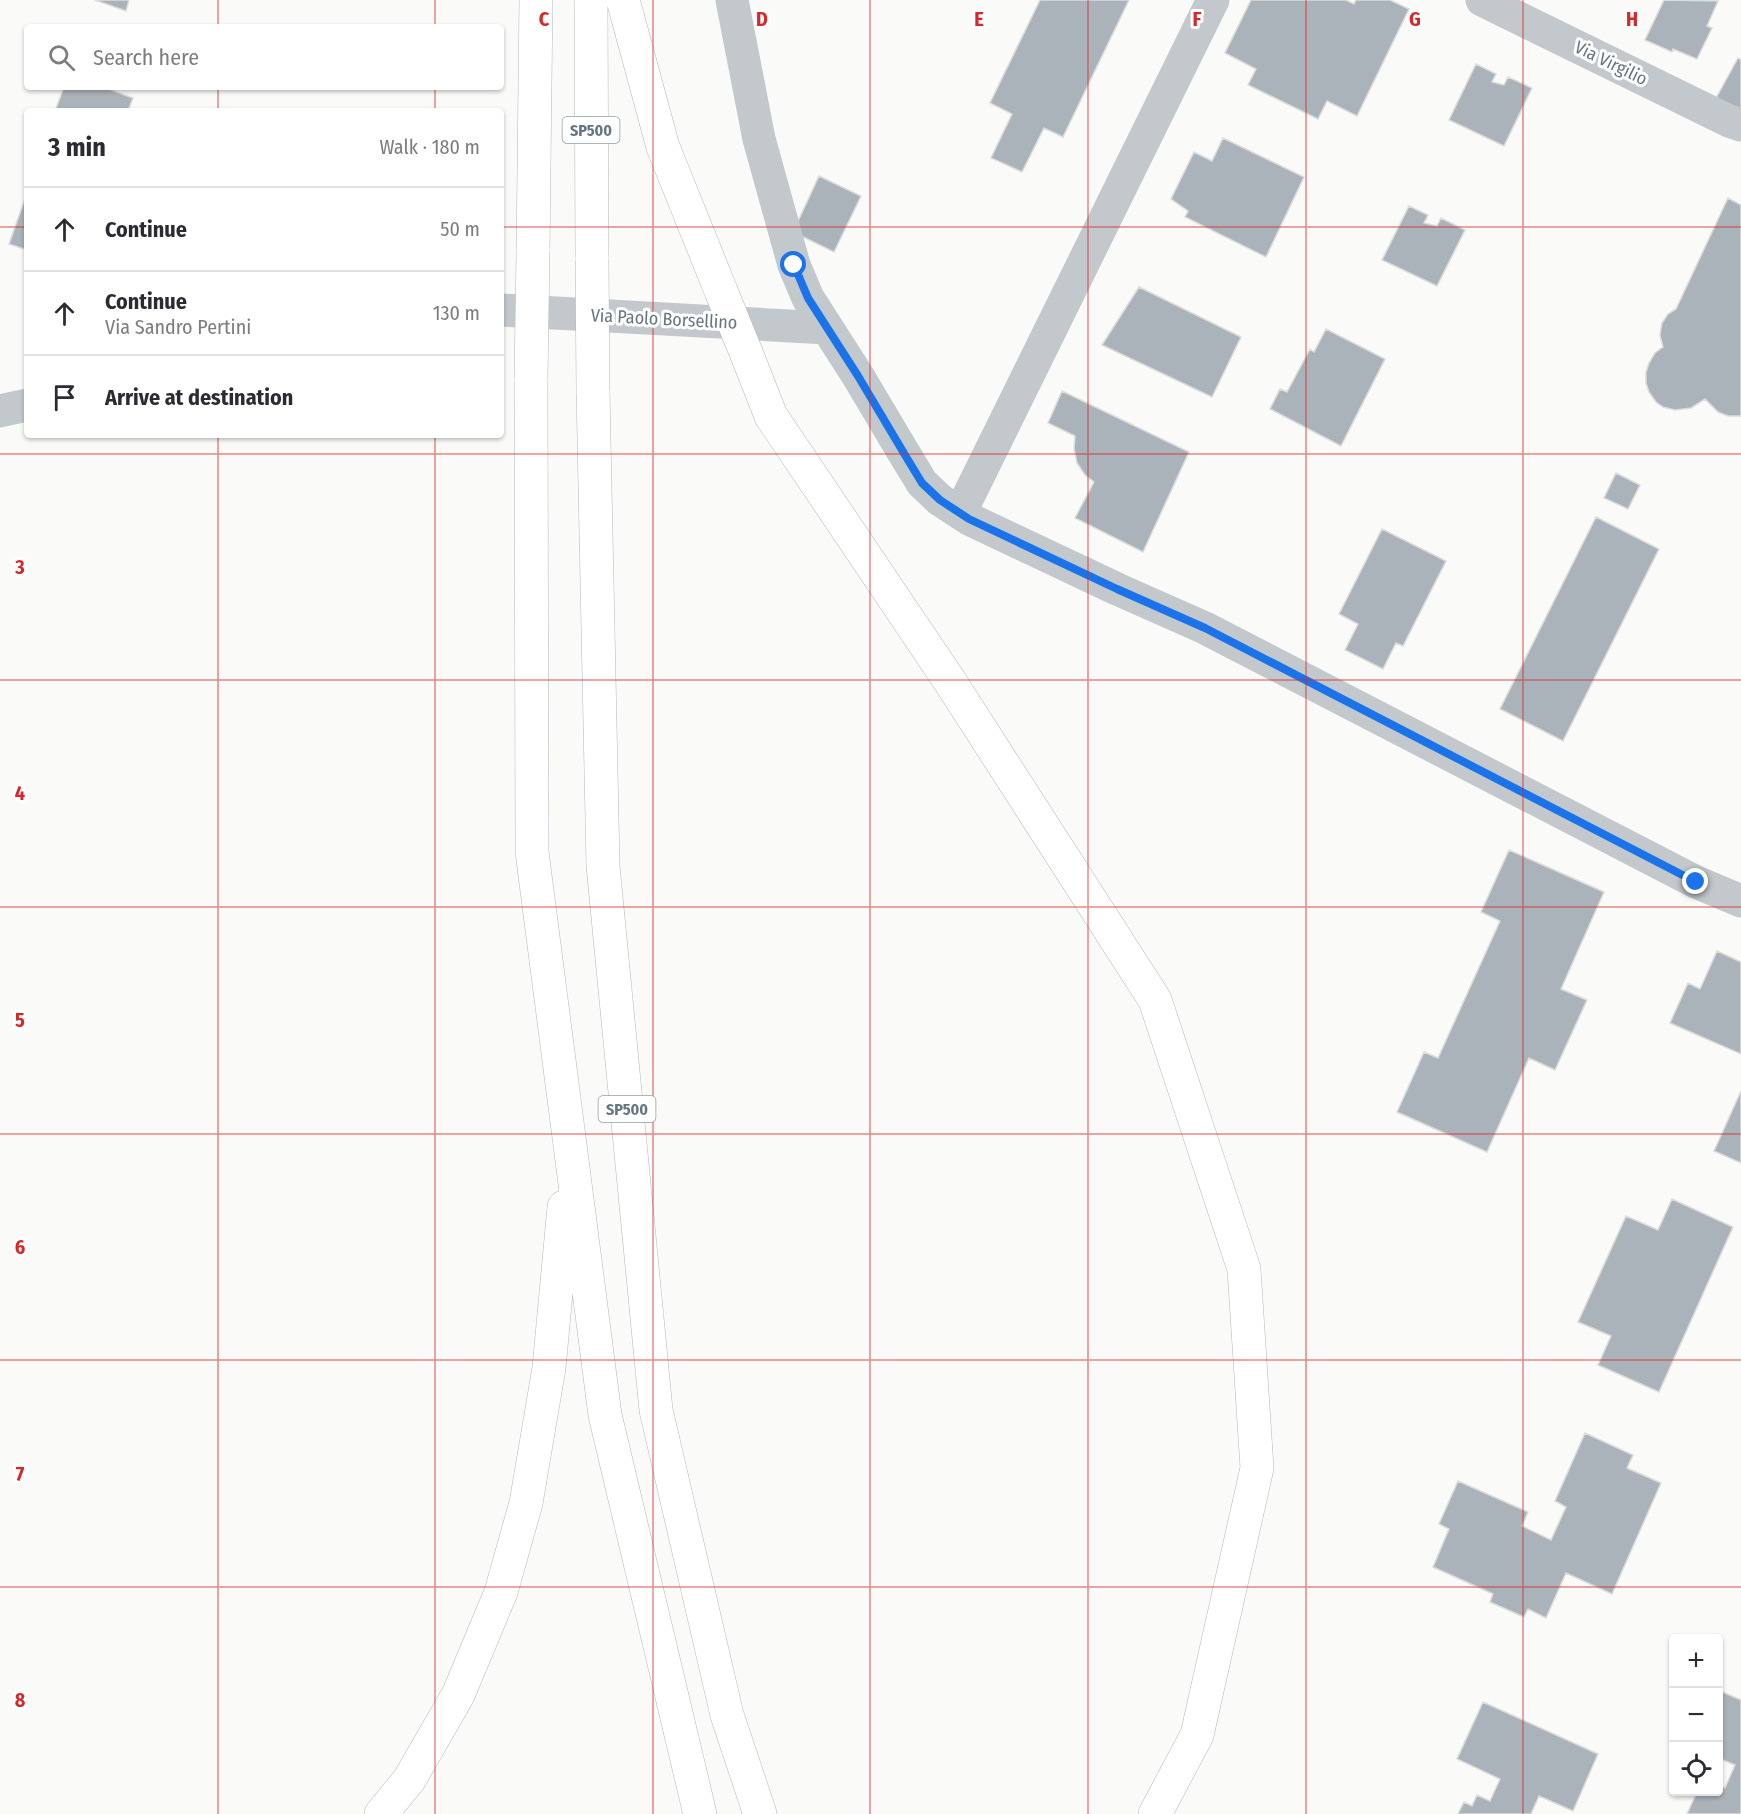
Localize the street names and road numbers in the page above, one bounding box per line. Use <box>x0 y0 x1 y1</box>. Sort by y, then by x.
street label: Via Virgilio <box>1571 36 1651 90</box>
road number: SP500 <box>562 117 620 143</box>
street label: Via Paolo Borsellino <box>590 304 738 334</box>
road number: SP500 <box>598 1096 656 1122</box>

